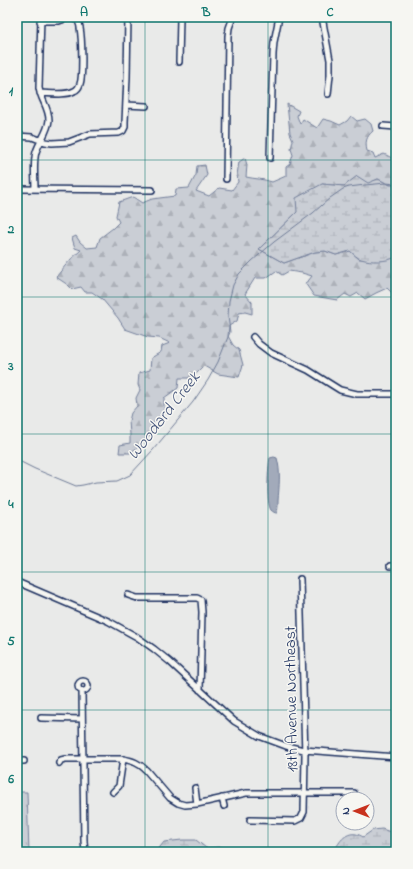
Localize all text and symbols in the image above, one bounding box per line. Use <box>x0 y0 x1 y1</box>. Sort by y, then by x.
text: A <box>80 3 88 22</box>
text: B <box>201 3 211 22</box>
text: C <box>326 3 334 22</box>
text: 1 <box>9 82 14 101</box>
text: 2 <box>7 220 15 239</box>
text: 3 <box>7 357 14 376</box>
water label: Woodard Creek <box>122 365 208 465</box>
text: 4 <box>7 495 14 514</box>
street label: 18th Avenue Northeast <box>279 625 305 772</box>
text: 5 <box>7 632 15 651</box>
text: 6 <box>7 770 14 789</box>
north arrow <box>335 791 375 831</box>
text: N <box>338 807 354 815</box>

